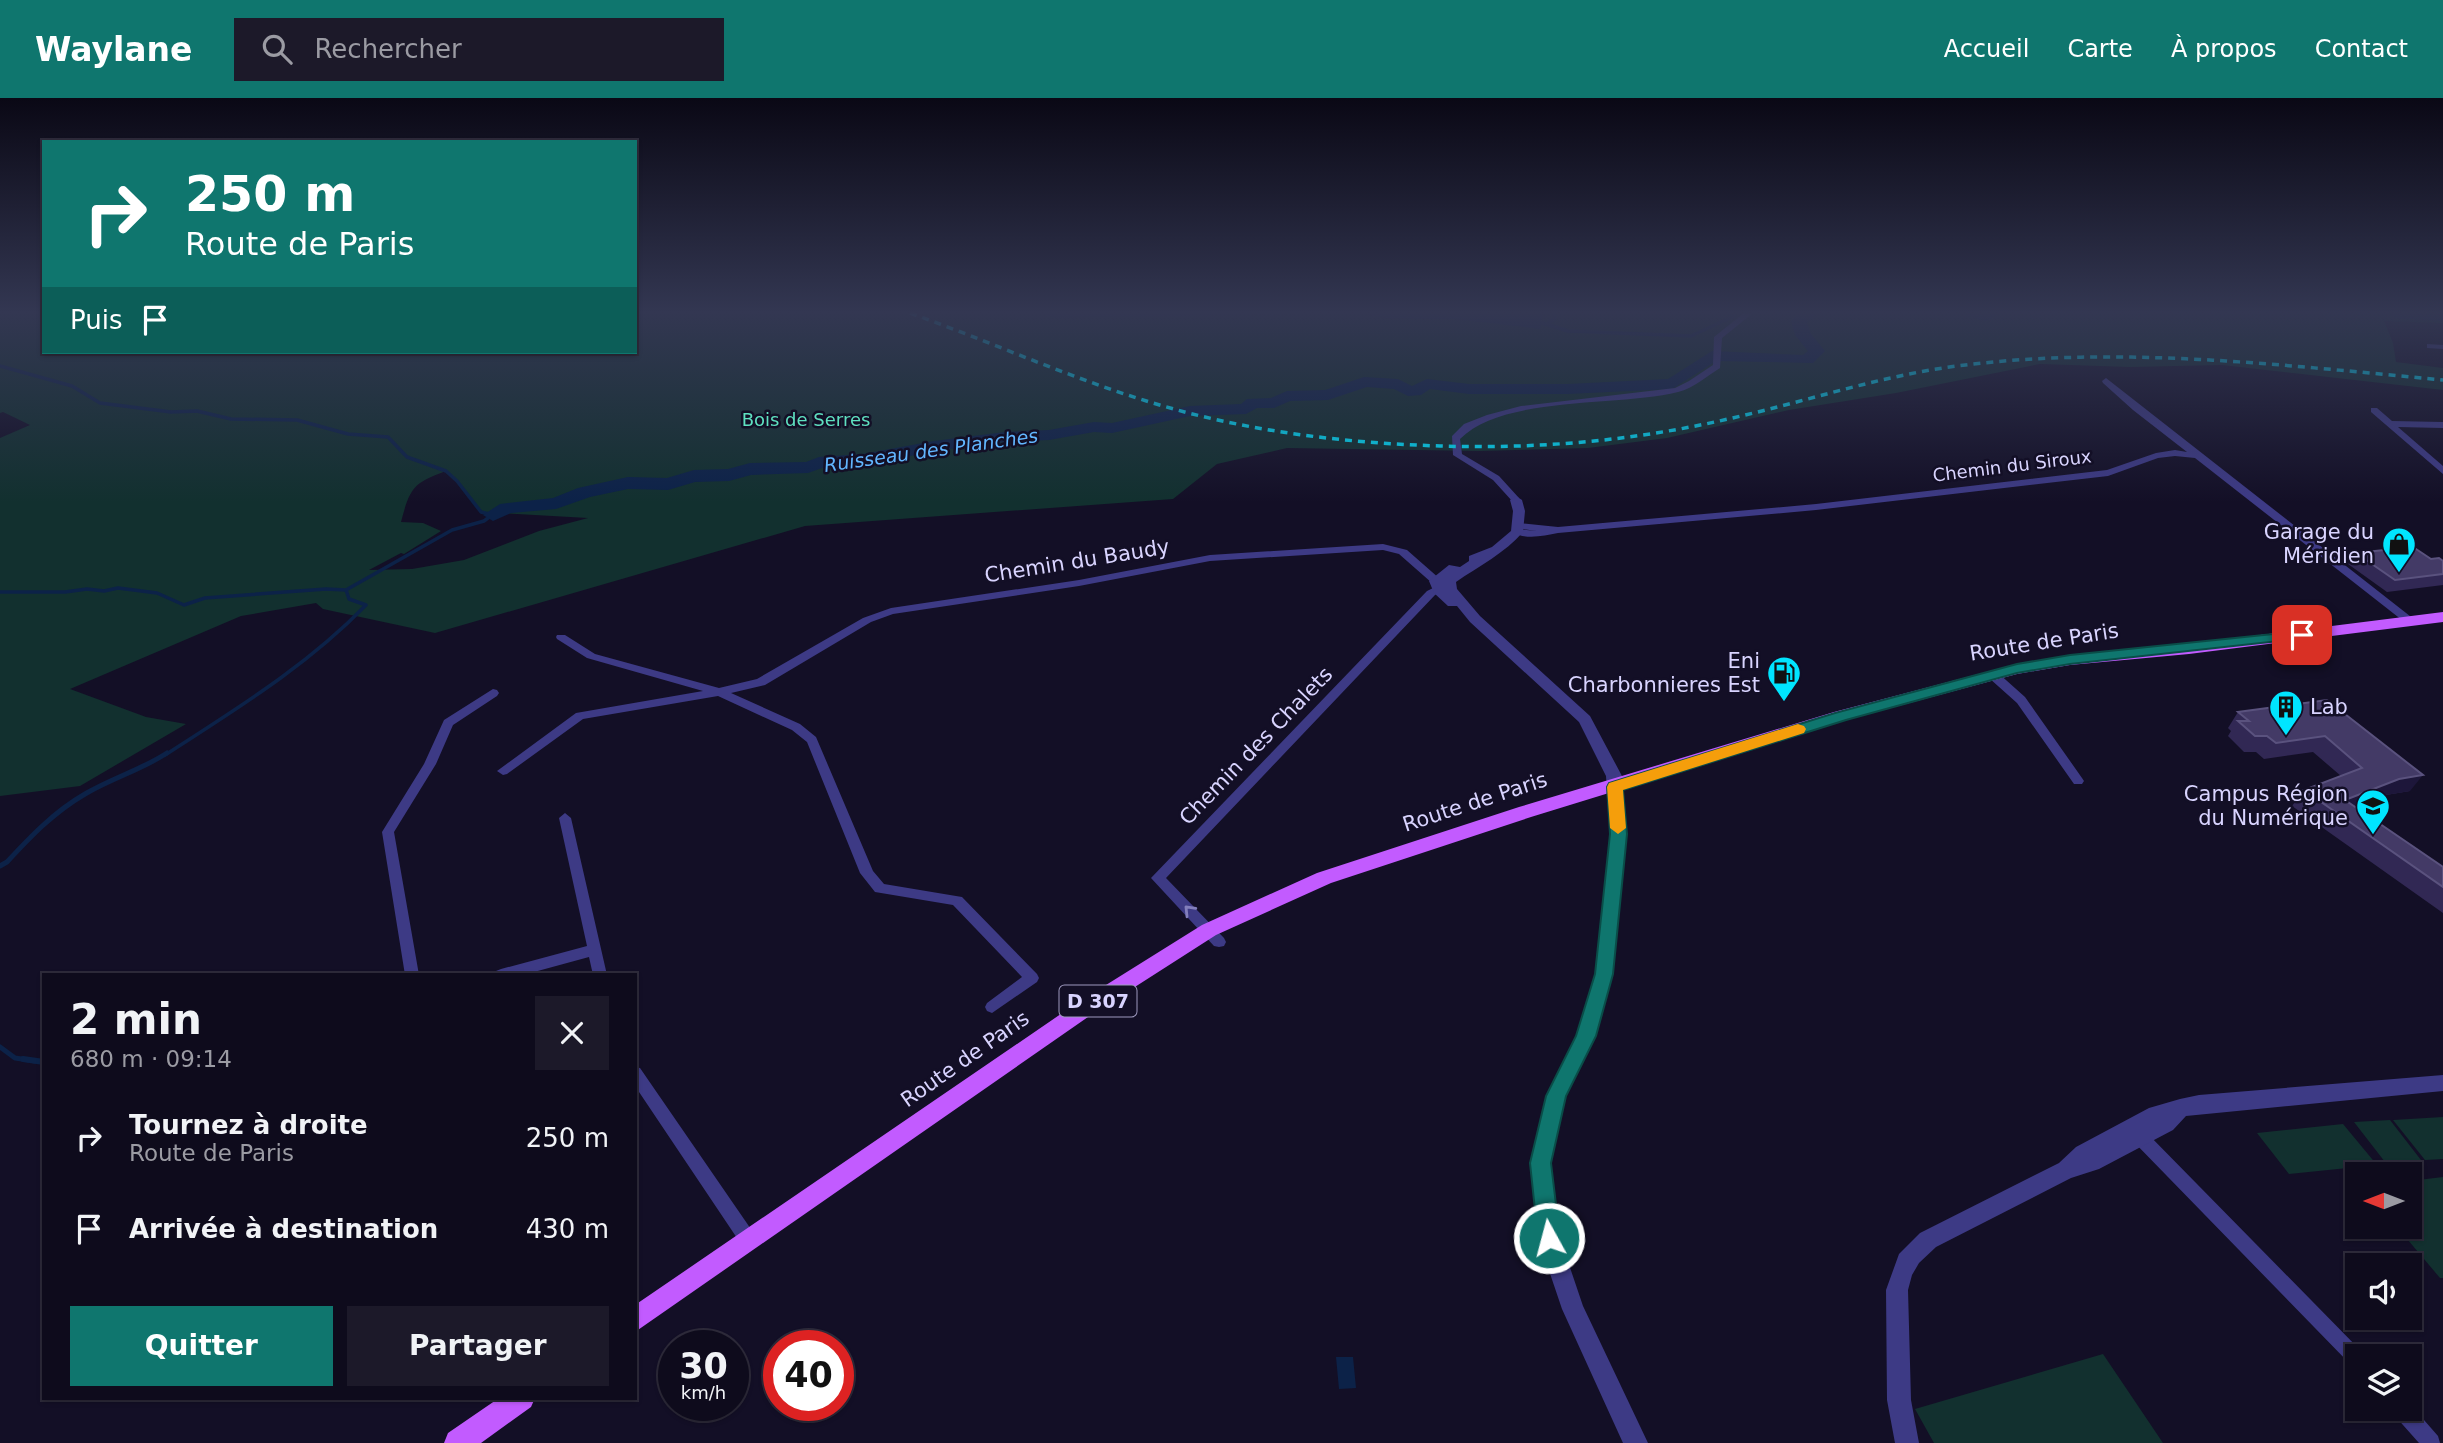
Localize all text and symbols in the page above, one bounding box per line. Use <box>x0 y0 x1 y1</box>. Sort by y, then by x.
search box <box>234 18 724 81</box>
text: Waylane <box>35 30 192 69</box>
icon: search <box>258 30 296 68</box>
text: Rechercher <box>314 34 462 64</box>
text: Accueil <box>1944 35 2029 63</box>
text: Carte <box>2067 35 2133 63</box>
text: À propos <box>2171 35 2277 63</box>
text: Contact <box>2315 35 2408 63</box>
text: 250 m <box>185 166 355 223</box>
icon: right <box>70 168 161 259</box>
text: Route de Paris <box>185 225 414 263</box>
icon: arrive <box>136 301 174 339</box>
text: Puis <box>70 305 122 335</box>
park label: Bois de Serres <box>742 409 870 430</box>
water label: Ruisseau des Planches <box>823 424 1040 476</box>
street label: Chemin du Siroux <box>1931 445 2093 486</box>
place label: Garage du Méridien <box>2264 520 2374 568</box>
shop icon: Garage du Méridien <box>2380 525 2418 574</box>
street label: Chemin du Baudy <box>983 535 1171 587</box>
pin <box>2272 605 2332 665</box>
icon: arrive <box>2283 616 2321 654</box>
street label: Route de Paris <box>1968 618 2120 666</box>
place label: Eni Charbonnieres Est <box>1568 649 1760 697</box>
fuel station icon: Eni Charbonnieres Est <box>1765 654 1803 703</box>
street label: Chemin des Chalets <box>1174 662 1338 830</box>
building icon: Lab <box>2267 688 2305 737</box>
place label: Lab <box>2310 695 2348 719</box>
street label: Route de Paris <box>1400 767 1550 837</box>
place label: Campus Région du Numérique <box>2184 782 2348 830</box>
school or university icon: Campus Région du Numérique <box>2354 787 2392 836</box>
one-way arrow <box>1185 905 1198 918</box>
road number: D 307 <box>1060 986 1136 1016</box>
text: 2 min <box>70 995 202 1044</box>
button: close <box>535 996 609 1070</box>
street label: Route de Paris <box>896 1006 1034 1112</box>
text: 680 m · 09:14 <box>70 1046 232 1072</box>
text: Tournez à droite <box>129 1110 368 1140</box>
icon: right <box>70 1119 108 1157</box>
text: 250 m <box>526 1123 609 1153</box>
text: Route de Paris <box>129 1140 294 1166</box>
north arrow <box>2345 1162 2422 1239</box>
map controls <box>2345 1162 2422 1421</box>
position arrow <box>1512 1201 1586 1275</box>
icon: arrive <box>70 1210 108 1248</box>
text: Arrivée à destination <box>129 1214 438 1244</box>
text: 430 m <box>526 1214 609 1244</box>
button: sound <box>2345 1253 2422 1330</box>
button: Quitter <box>70 1306 333 1386</box>
button: Partager <box>347 1306 609 1386</box>
speed limit sign: 40 <box>763 1330 854 1421</box>
button: layers <box>2345 1344 2422 1421</box>
text: 30 <box>679 1346 728 1386</box>
text: km/h <box>681 1382 726 1403</box>

